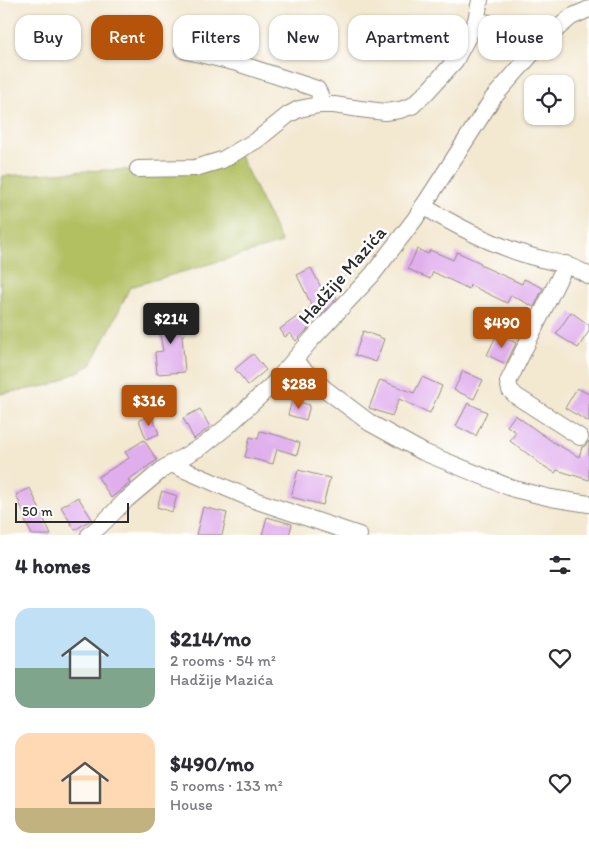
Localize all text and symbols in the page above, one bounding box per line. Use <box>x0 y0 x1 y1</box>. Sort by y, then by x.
chip: Buy <box>15 15 81 60</box>
chip: Rent <box>91 15 163 60</box>
chip: Filters <box>173 15 259 60</box>
chip: New <box>269 15 338 60</box>
chip: Apartment <box>348 15 468 60</box>
chip: House <box>478 15 562 60</box>
map controls <box>524 75 574 125</box>
button: locate <box>524 75 574 125</box>
street label: Hadžije Mazića <box>293 221 391 329</box>
pin: $214 <box>141 302 201 345</box>
pin: $490 <box>472 306 532 349</box>
text: $214 <box>154 309 188 328</box>
text: $490 <box>484 313 520 332</box>
pin: $288 <box>269 368 329 410</box>
text: $288 <box>282 374 316 393</box>
pin: $316 <box>119 384 179 427</box>
text: $316 <box>133 391 165 410</box>
scale bar <box>15 500 129 523</box>
text: 50 m <box>22 503 53 520</box>
icon: filters <box>546 551 574 579</box>
text: 4 homes <box>15 553 91 578</box>
text: $214/mo <box>170 626 251 651</box>
icon: home <box>55 628 115 688</box>
icon: heart <box>546 644 574 672</box>
text: 2 rooms · 54 m² <box>170 651 276 670</box>
text: Hadžije Mazića <box>170 670 273 689</box>
text: $490/mo <box>170 751 254 776</box>
icon: home <box>55 753 115 813</box>
icon: heart <box>546 769 574 797</box>
text: 5 rooms · 133 m² <box>170 776 283 795</box>
text: House <box>170 795 213 814</box>

